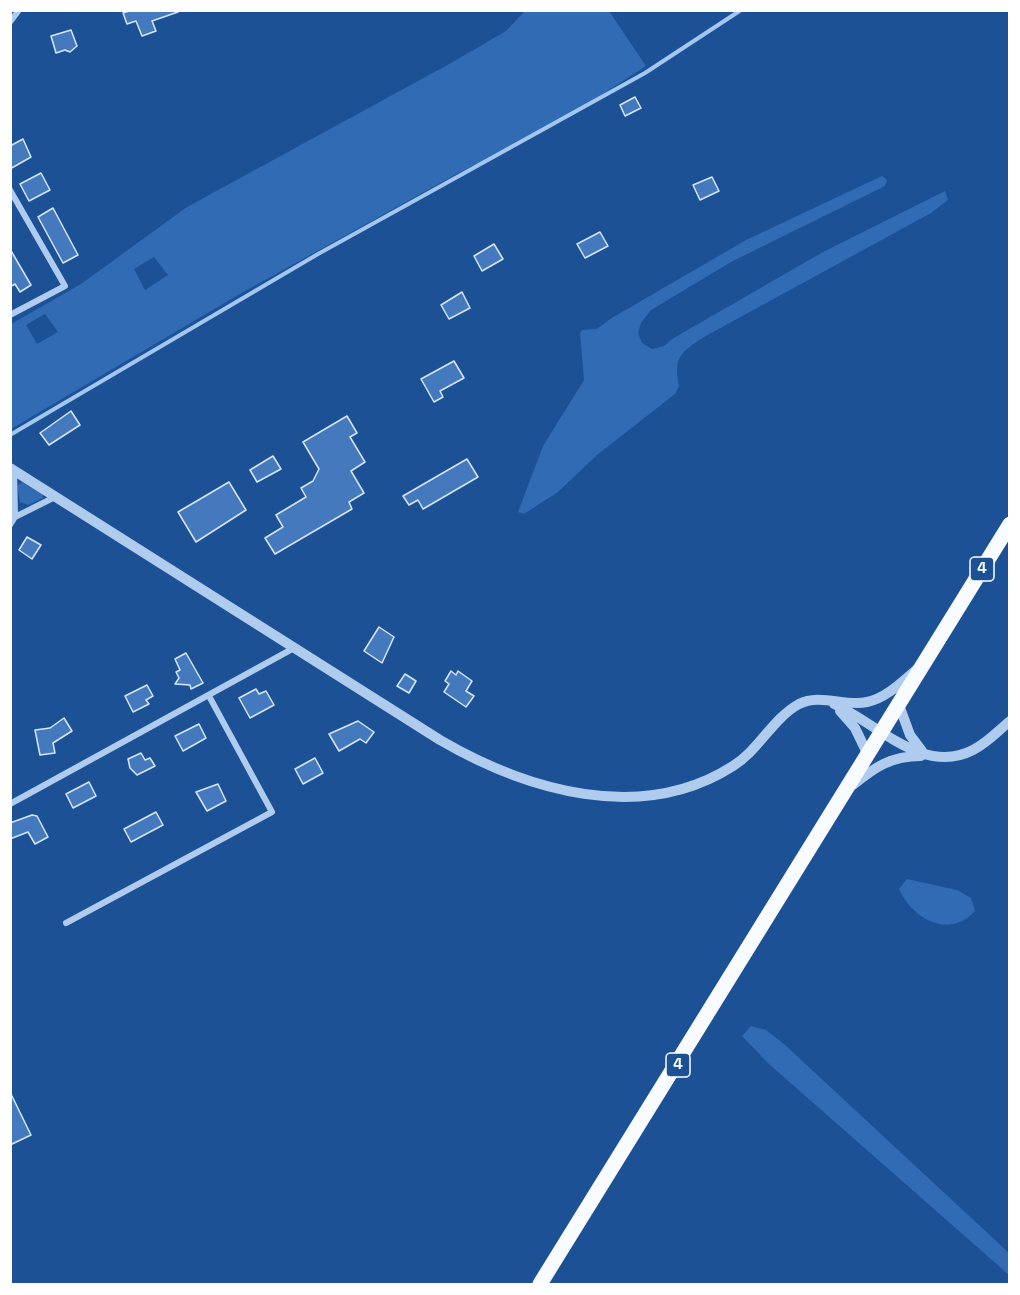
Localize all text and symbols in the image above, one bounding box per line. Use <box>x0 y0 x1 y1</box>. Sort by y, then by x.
road number: 4 <box>970 557 994 581</box>
road number: 4 <box>666 1053 690 1077</box>

